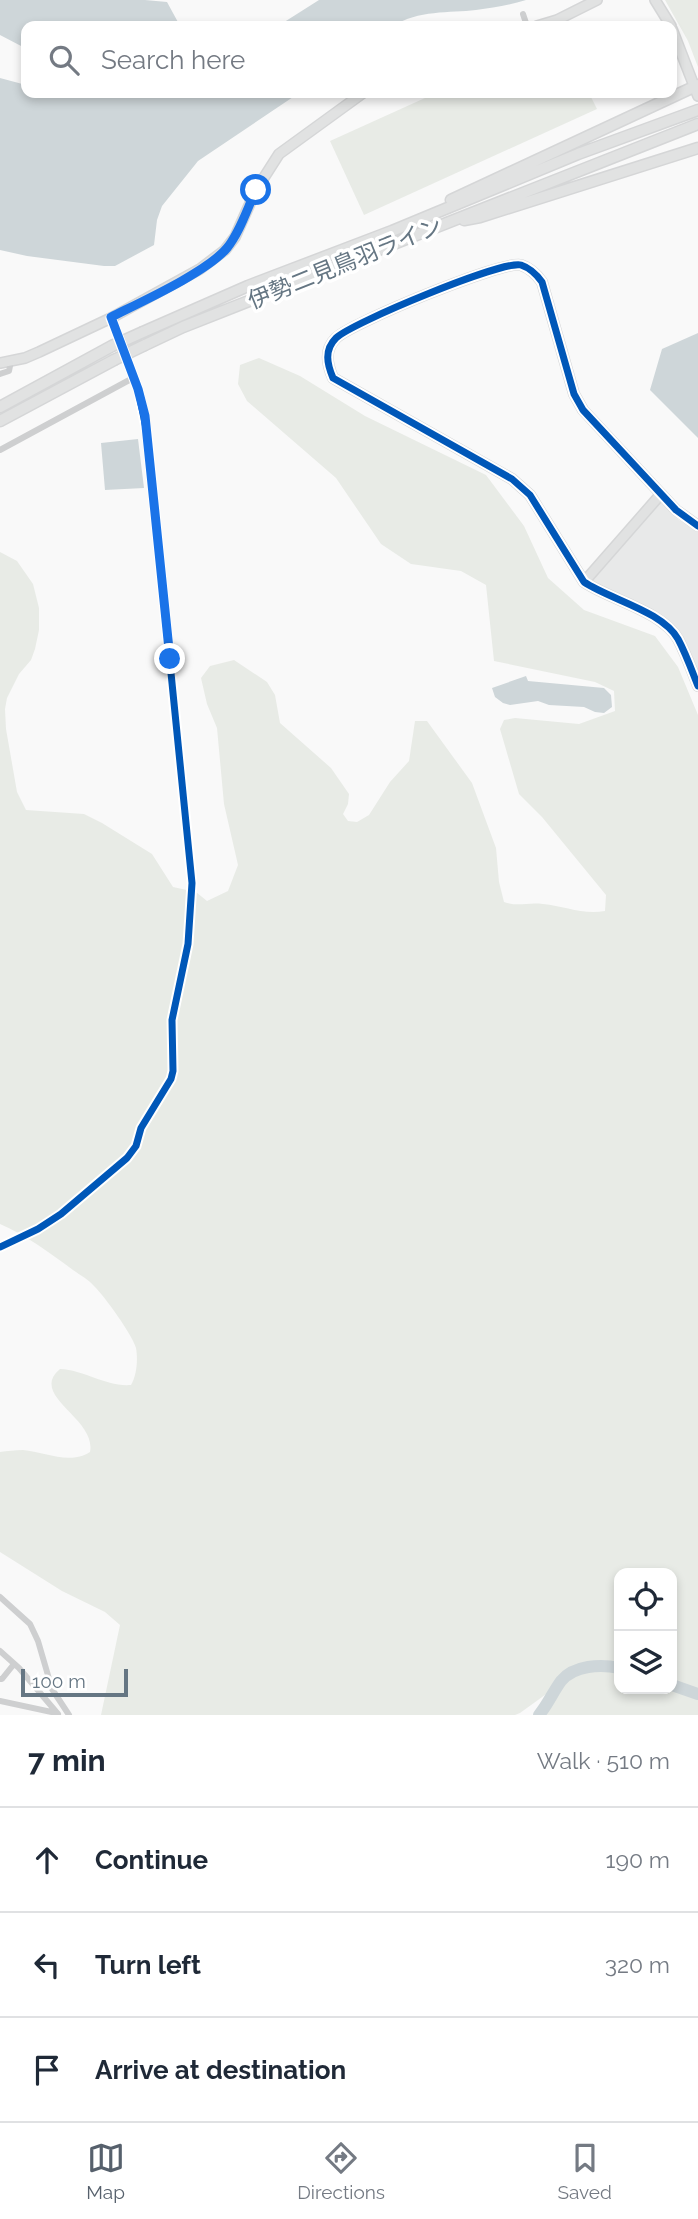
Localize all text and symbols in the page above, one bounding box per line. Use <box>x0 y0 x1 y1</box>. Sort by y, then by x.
search box <box>21 21 677 98</box>
icon: search <box>45 41 83 79</box>
text: Search here <box>101 45 245 75</box>
route start <box>240 174 271 205</box>
street label: 伊勢二見鳥羽ライン <box>244 211 446 314</box>
route end <box>154 643 185 674</box>
map controls <box>614 1568 677 1694</box>
button: locate <box>614 1568 677 1631</box>
button: layers <box>614 1631 677 1694</box>
scale bar <box>21 1666 128 1698</box>
text: 100 m <box>32 1670 86 1692</box>
text: 7 min <box>28 1743 106 1778</box>
text: Walk · 510 m <box>537 1747 670 1774</box>
icon: ahead <box>28 1841 66 1879</box>
text: Continue <box>95 1845 208 1875</box>
text: 190 m <box>606 1846 670 1873</box>
icon: left <box>28 1946 66 1984</box>
text: Turn left <box>95 1950 201 1980</box>
text: 320 m <box>605 1951 670 1978</box>
icon: arrive <box>28 2051 66 2089</box>
text: Arrive at destination <box>95 2055 346 2085</box>
tab: Map <box>86 2139 125 2203</box>
tab: Directions <box>297 2139 385 2203</box>
tab: Saved <box>557 2139 612 2203</box>

